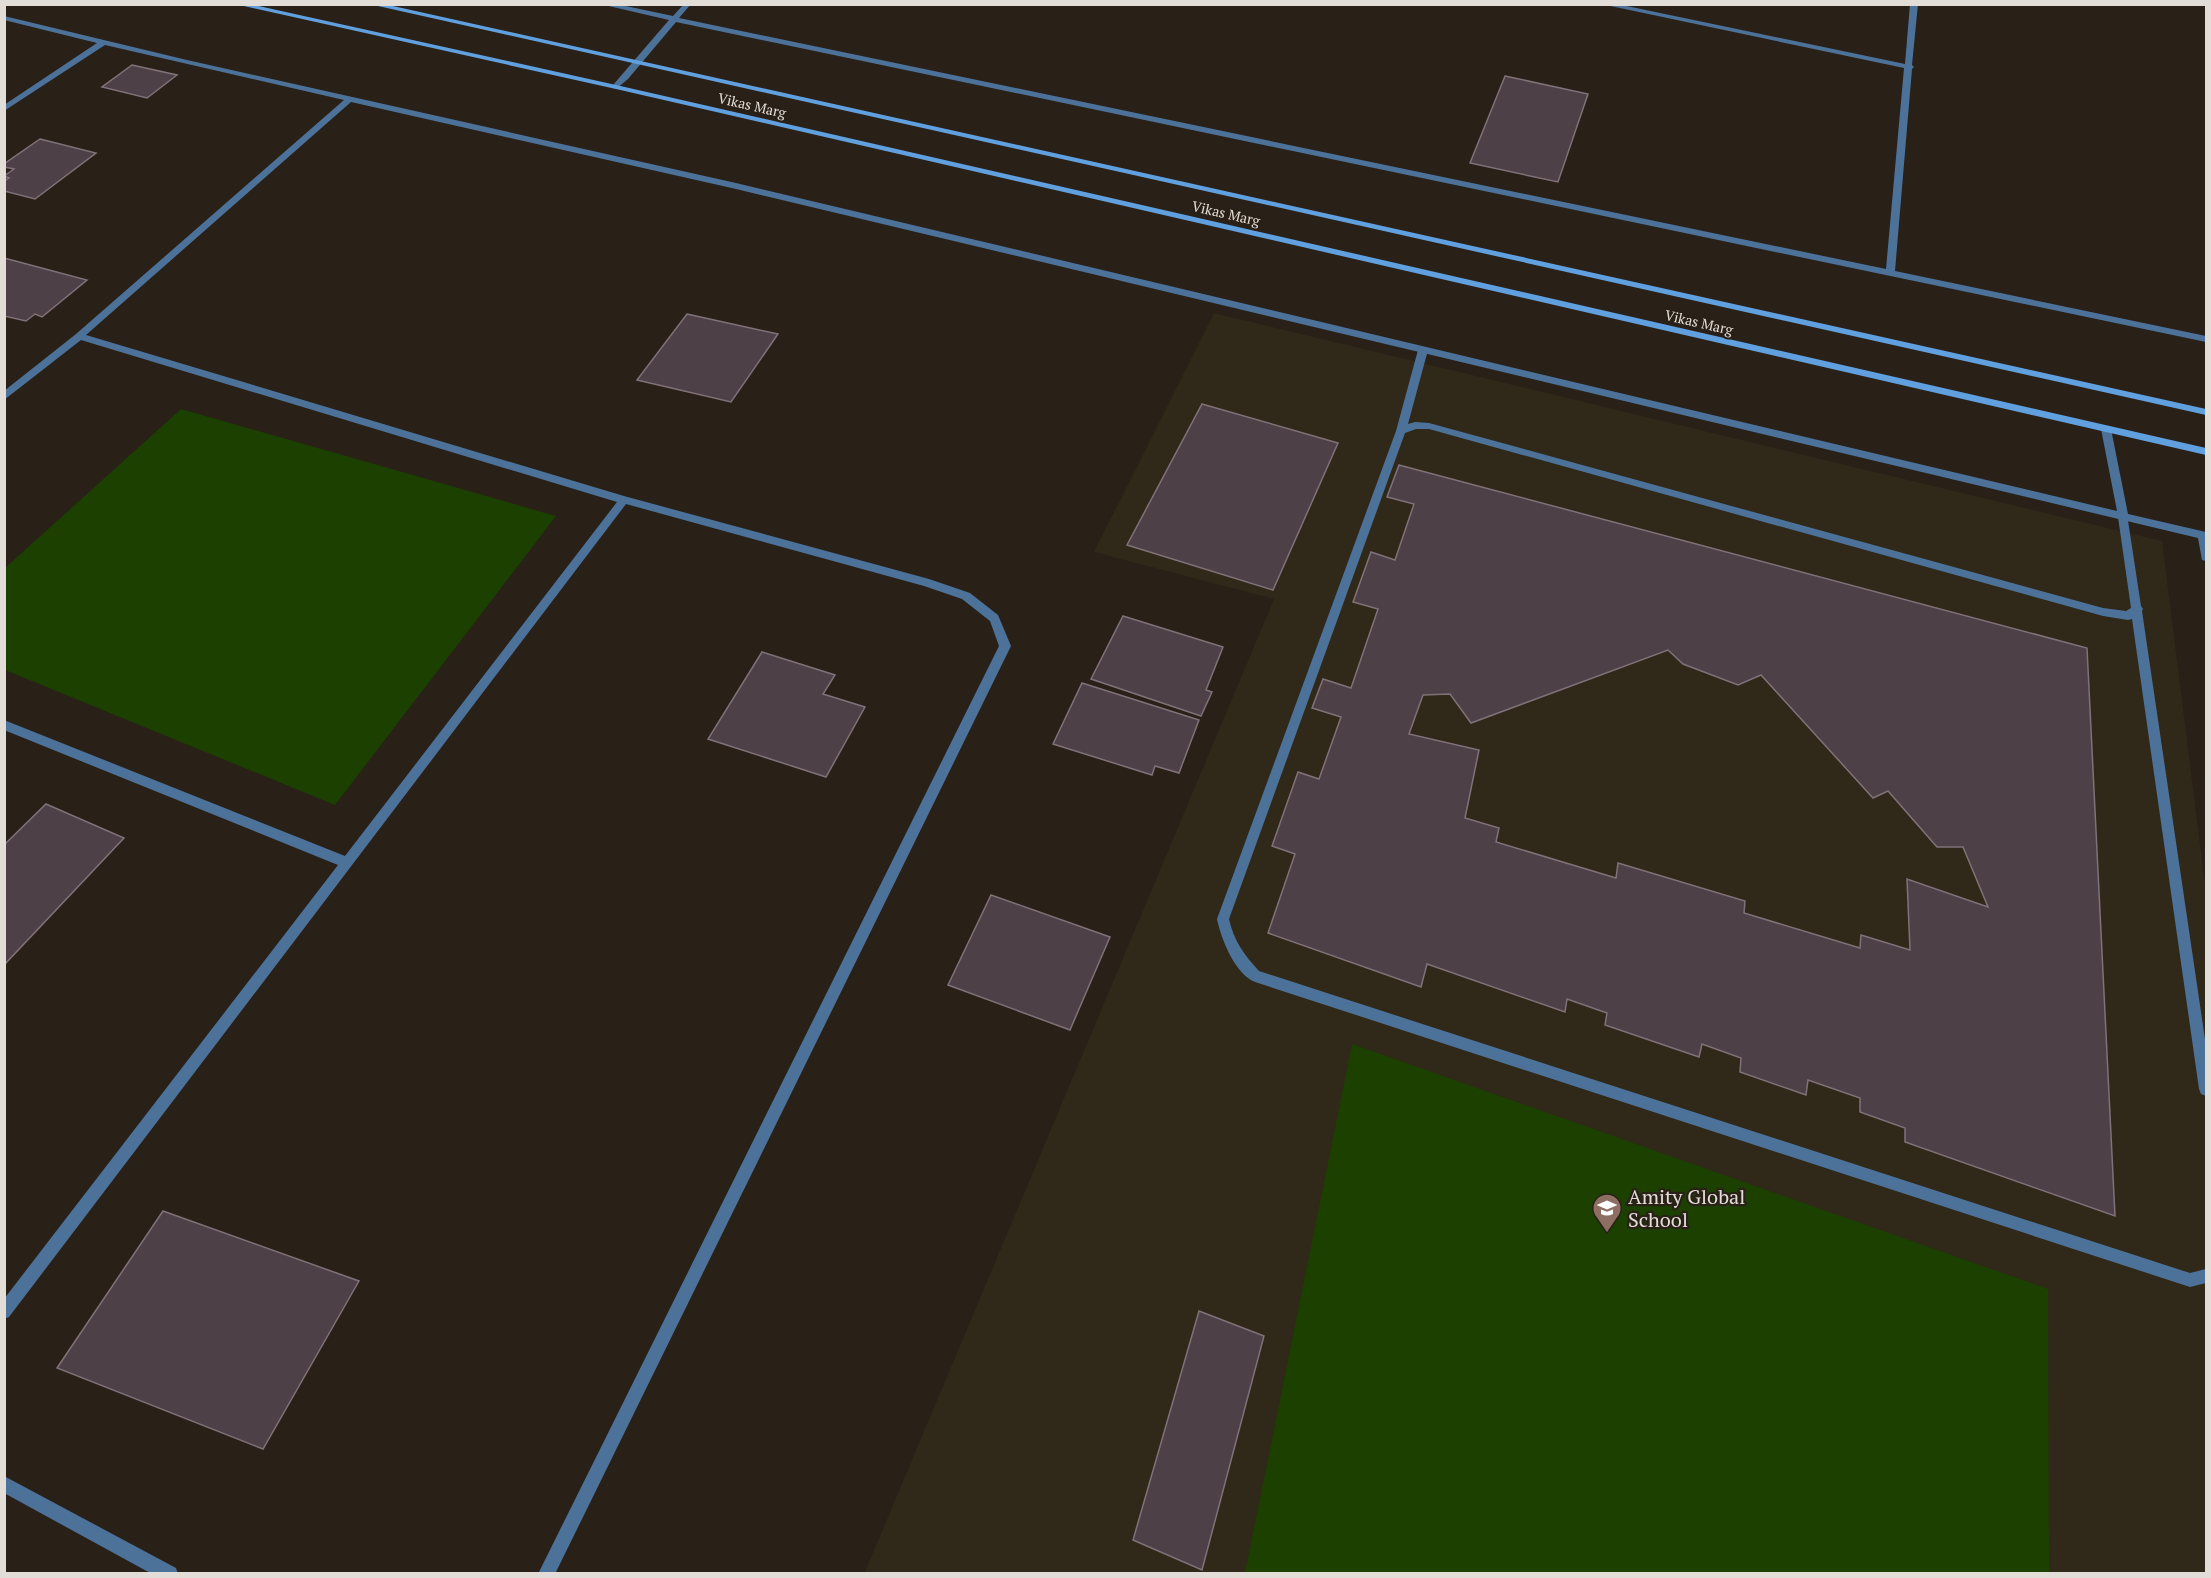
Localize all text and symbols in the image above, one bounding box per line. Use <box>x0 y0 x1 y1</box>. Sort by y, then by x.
street label: Vikas Marg <box>716 88 789 122</box>
street label: Vikas Marg <box>1190 196 1263 230</box>
street label: Vikas Marg <box>1663 305 1736 339</box>
place label: Amity Global School <box>1628 1183 1745 1233</box>
school or university icon: Amity Global School <box>1591 1192 1623 1234</box>

